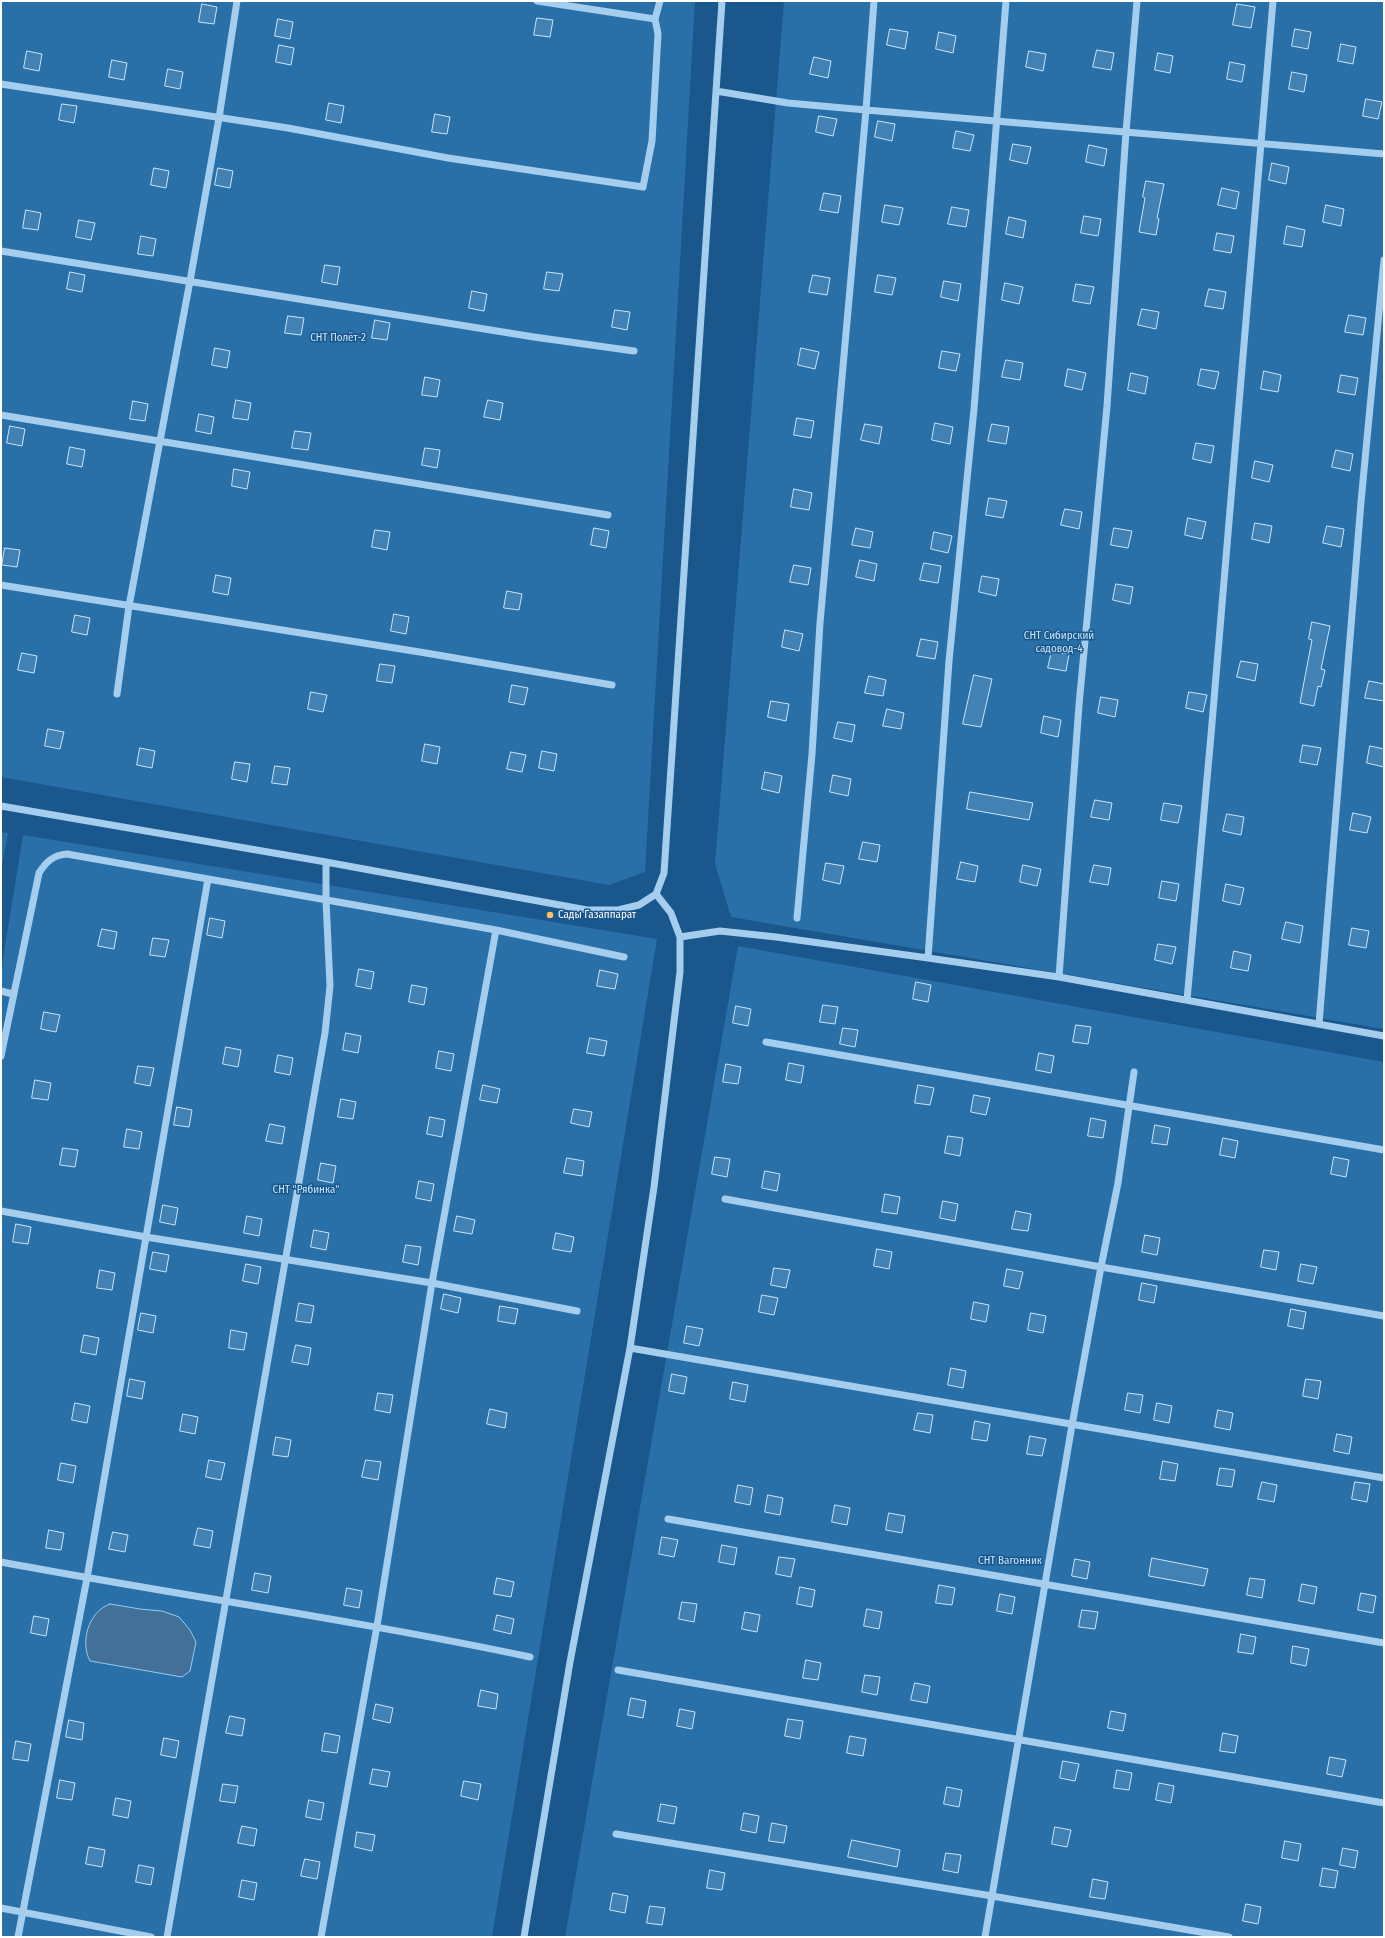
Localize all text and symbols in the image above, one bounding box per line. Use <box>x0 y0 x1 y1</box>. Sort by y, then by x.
park label: СНТ Полёт-2 <box>310 331 366 345</box>
park label: СНТ Сибирский садовод-4 <box>1024 629 1094 655</box>
place label: Сады Газаппарат <box>558 908 636 922</box>
marker: Сады Газаппарат <box>545 910 555 920</box>
park label: СНТ "Рябинка" <box>273 1183 339 1197</box>
park label: СНТ Вагонник <box>978 1554 1042 1568</box>

